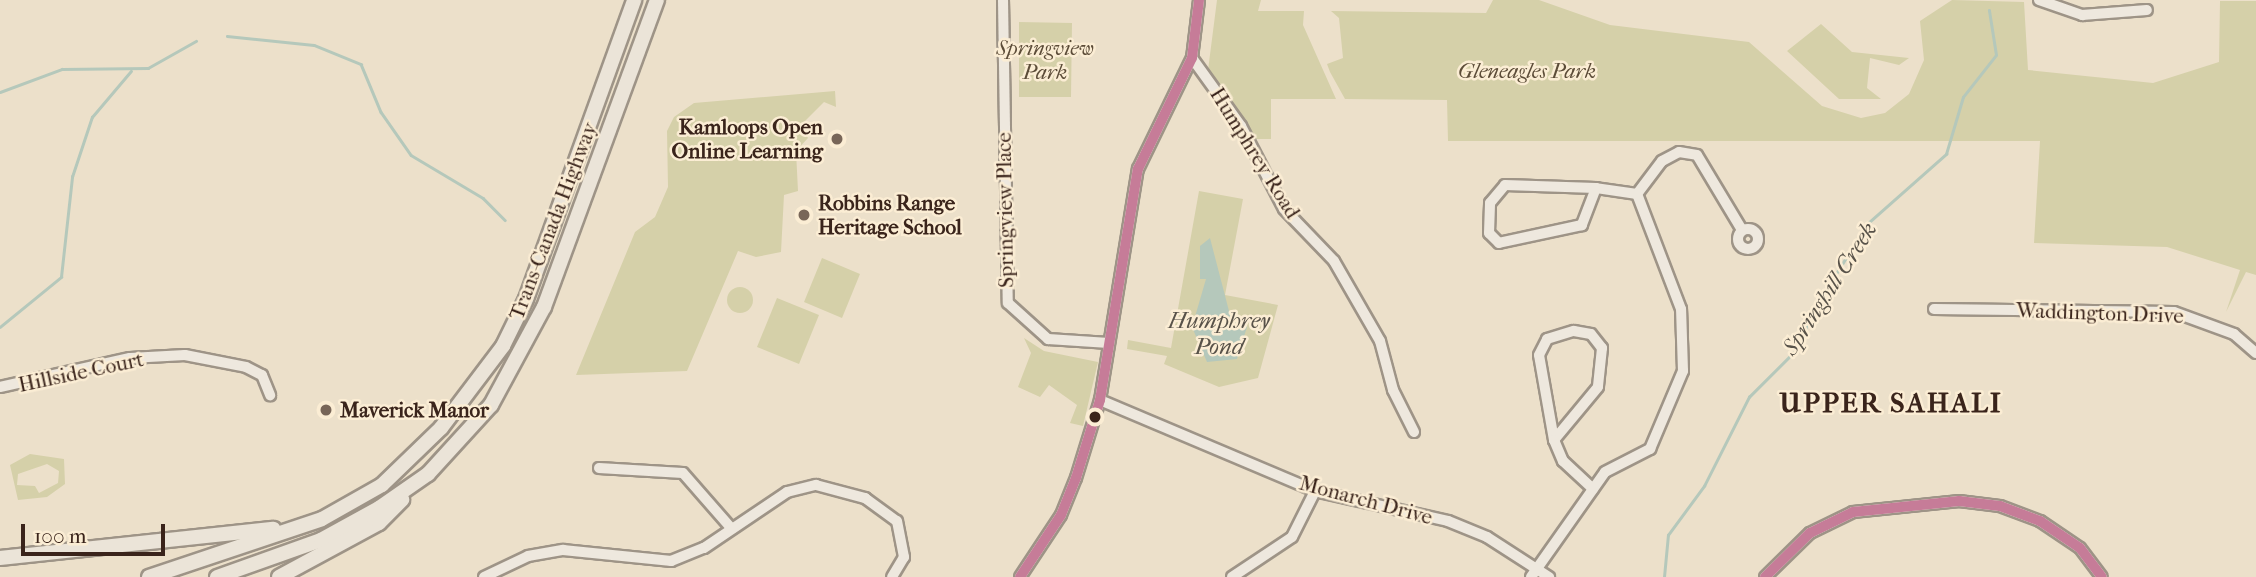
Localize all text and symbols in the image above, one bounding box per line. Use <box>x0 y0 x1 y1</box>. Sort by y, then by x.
park label: Springview Park <box>996 35 1094 85</box>
park label: Gleneagles Park <box>1458 58 1596 84</box>
street label: Humphrey Road <box>1205 83 1305 223</box>
place label: Kamloops Open Online Learning <box>672 114 823 164</box>
street label: Trans-Canada Highway <box>504 119 602 323</box>
marker: Kamloops Open Online Learning <box>829 131 845 147</box>
street label: Springview Place <box>991 132 1019 288</box>
place label: Robbins Range Heritage School <box>818 190 962 240</box>
marker: Robbins Range Heritage School <box>796 207 812 223</box>
water label: Springhill Creek <box>1777 217 1883 361</box>
street label: Waddington Drive <box>2016 297 2184 329</box>
water label: Humphrey Pond <box>1168 307 1270 361</box>
street label: Hillside Court <box>16 346 146 398</box>
district label: UPPER SAHALI <box>1781 386 2001 420</box>
place label: Maverick Manor <box>340 397 489 423</box>
marker: Maverick Manor <box>318 402 334 418</box>
unlabelled marker <box>1088 410 1102 424</box>
street label: Monarch Drive <box>1297 470 1435 530</box>
scale bar <box>24 510 168 554</box>
text: 100 m <box>34 524 87 548</box>

